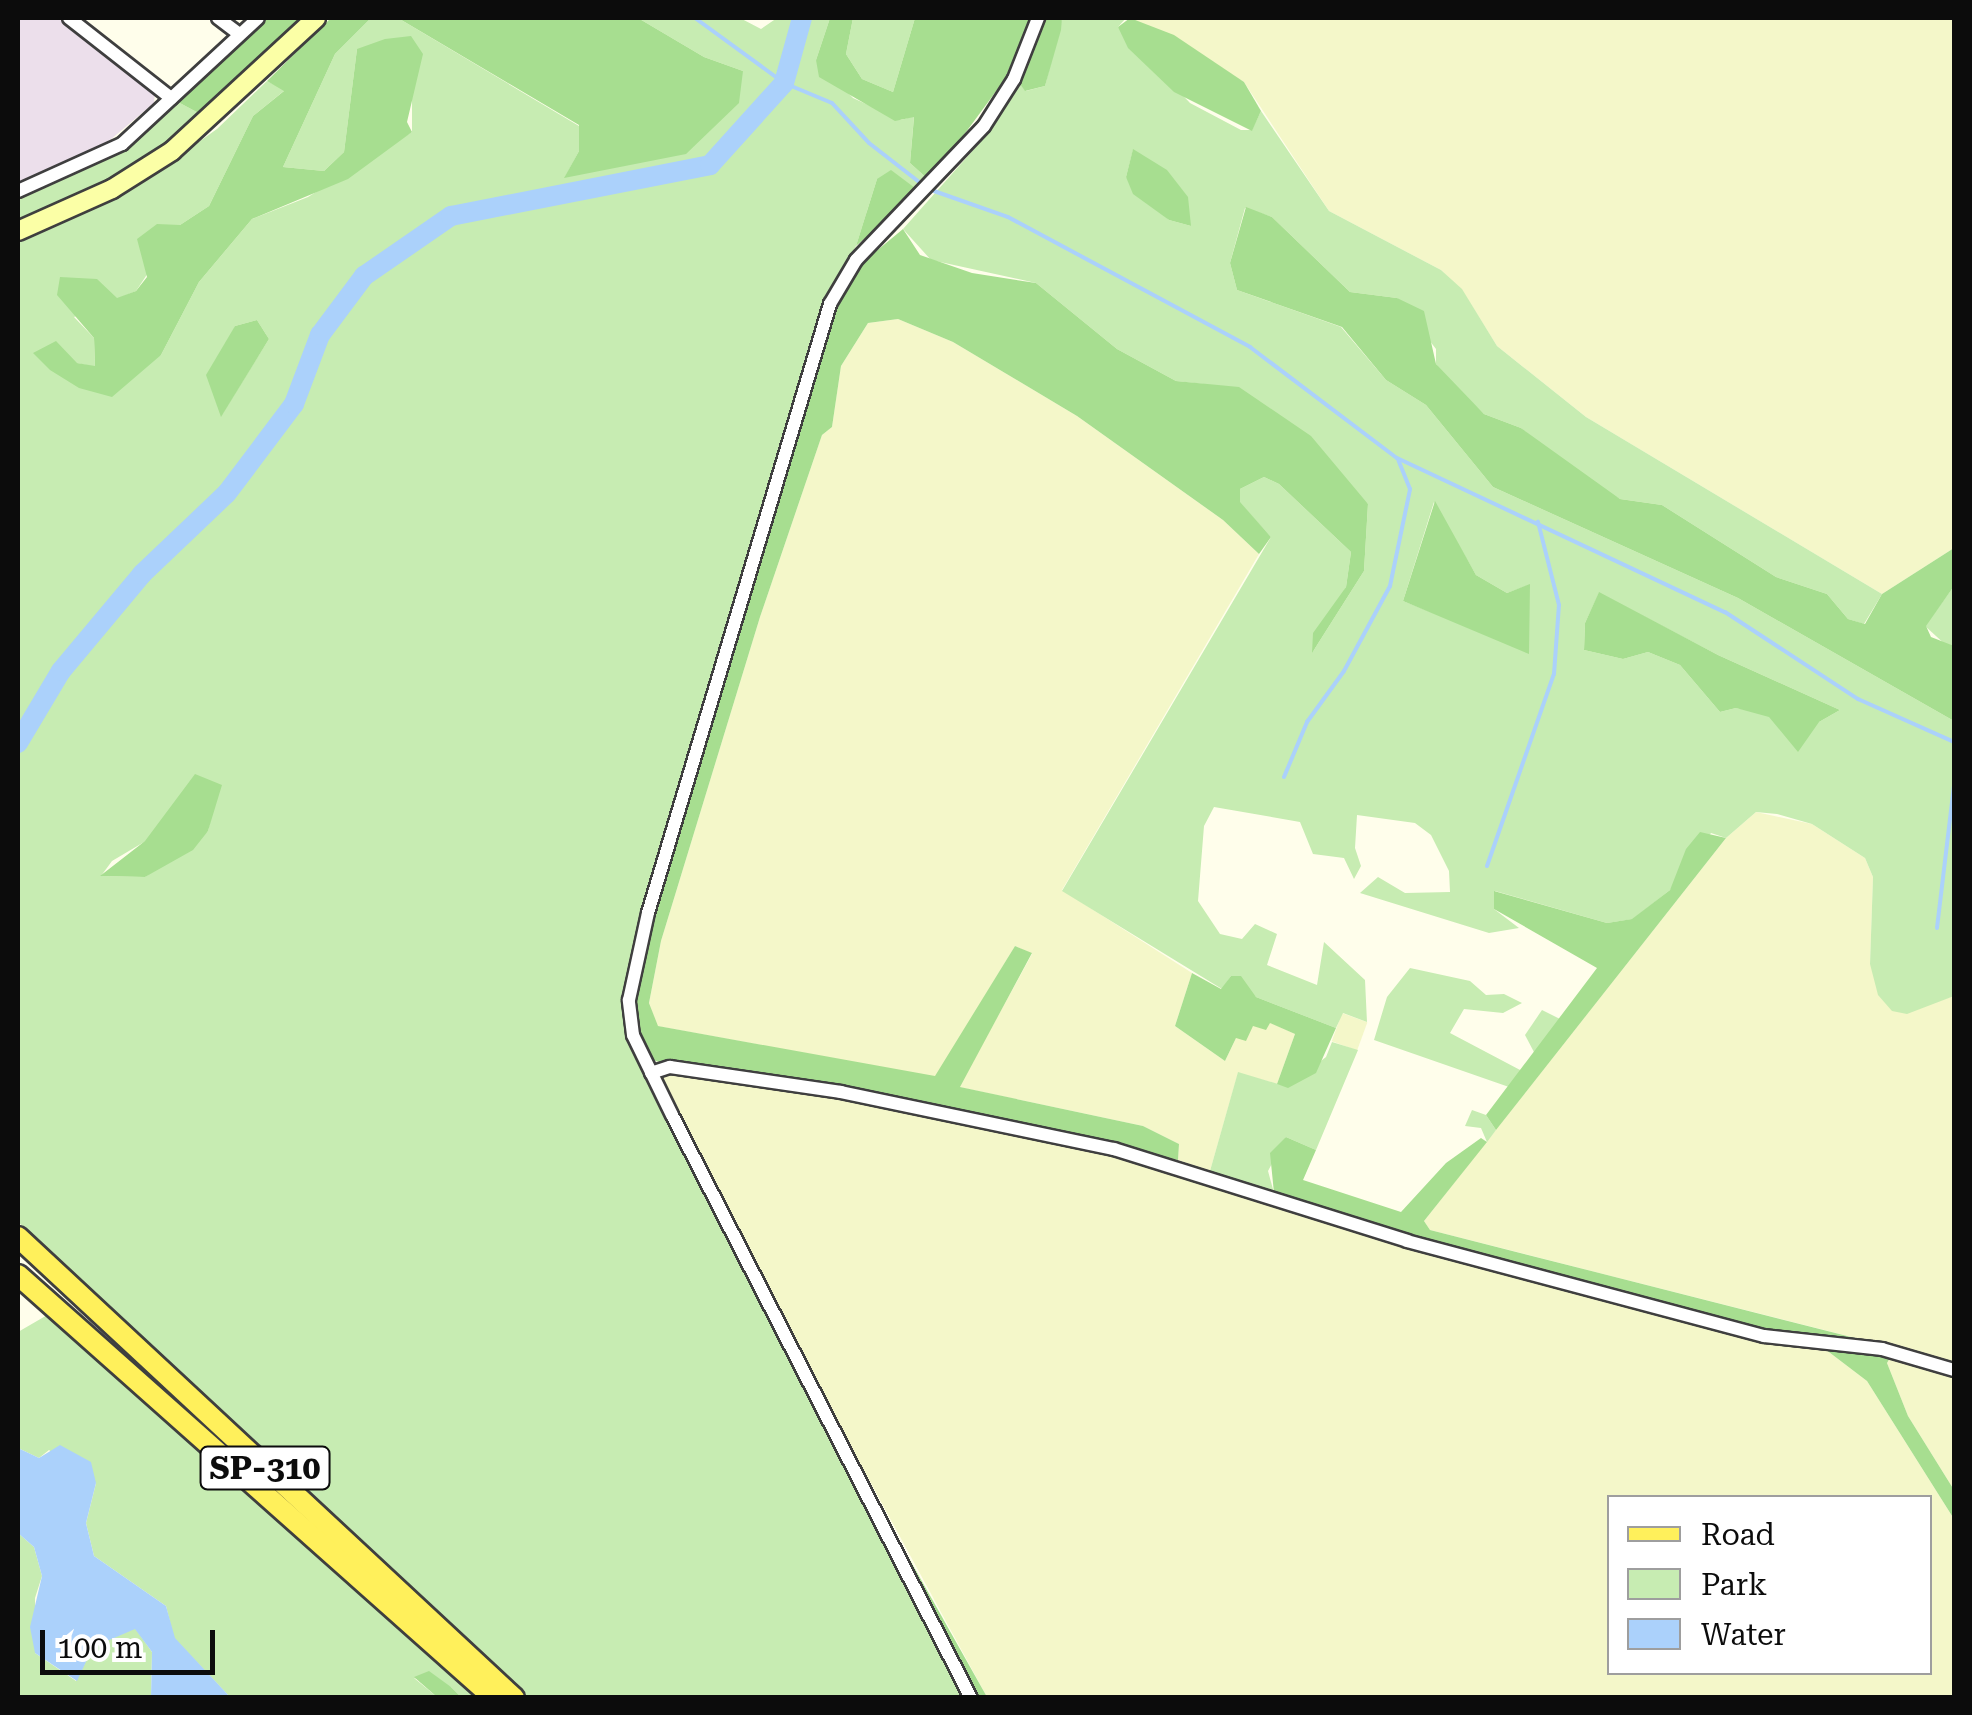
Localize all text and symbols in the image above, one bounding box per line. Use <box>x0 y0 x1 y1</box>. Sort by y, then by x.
road number: SP-310 <box>198 1441 332 1495</box>
legend <box>1607 1495 1932 1675</box>
text: Road <box>1701 1517 1775 1552</box>
text: Park <box>1701 1567 1767 1602</box>
scale bar <box>45 1610 220 1672</box>
text: Water <box>1701 1617 1786 1652</box>
text: 100 m <box>57 1630 142 1665</box>

